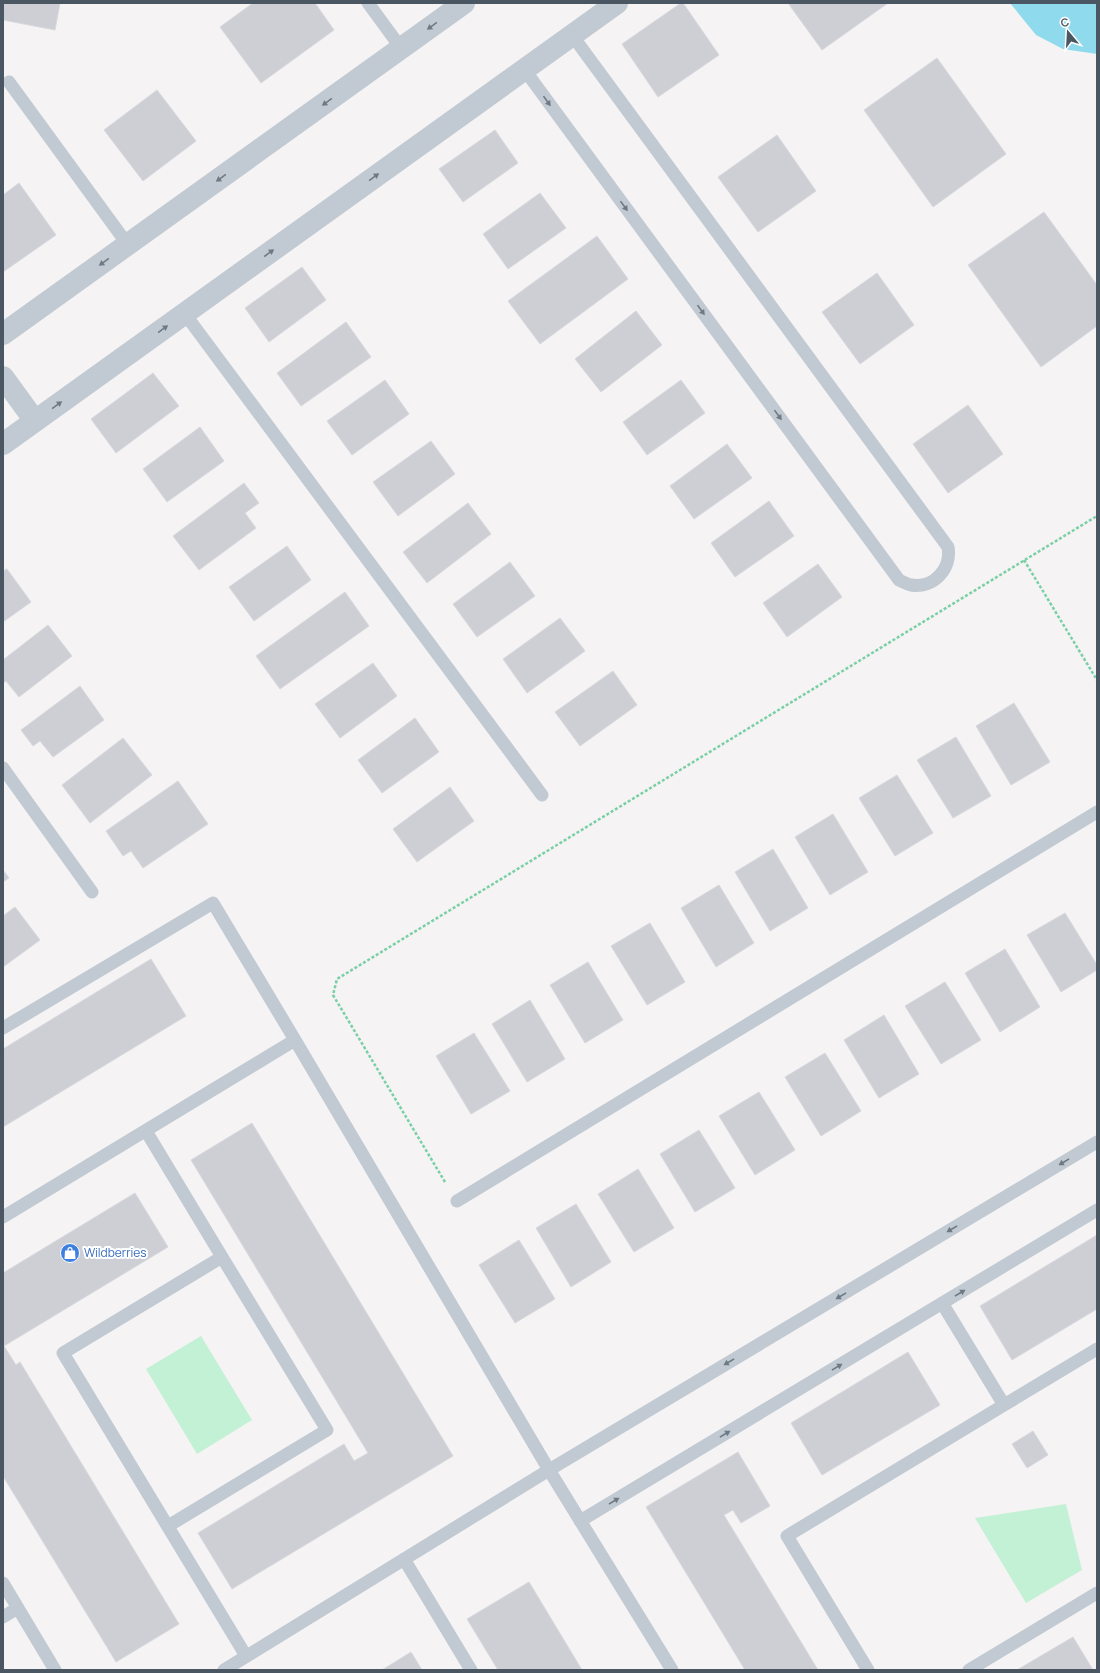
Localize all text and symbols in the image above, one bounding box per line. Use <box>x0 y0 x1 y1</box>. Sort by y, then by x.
north arrow <box>1048 12 1088 52</box>
text: С <box>1059 14 1071 30</box>
one-way arrow <box>427 22 438 30</box>
one-way arrow <box>543 95 551 106</box>
one-way arrow <box>321 98 332 106</box>
one-way arrow <box>216 173 226 181</box>
one-way arrow <box>369 173 379 181</box>
one-way arrow <box>620 200 628 211</box>
one-way arrow <box>263 249 274 257</box>
one-way arrow <box>99 258 110 266</box>
one-way arrow <box>697 305 705 316</box>
one-way arrow <box>158 325 168 333</box>
one-way arrow <box>52 401 63 409</box>
one-way arrow <box>774 410 782 420</box>
one-way arrow <box>1058 1158 1070 1165</box>
one-way arrow <box>946 1225 958 1232</box>
shop icon: Wildberries <box>59 1242 81 1264</box>
place label: Wildberries <box>84 1244 147 1261</box>
one-way arrow <box>954 1289 966 1296</box>
one-way arrow <box>835 1292 847 1299</box>
one-way arrow <box>723 1359 735 1366</box>
one-way arrow <box>831 1363 843 1370</box>
one-way arrow <box>719 1430 731 1437</box>
one-way arrow <box>608 1497 620 1504</box>

